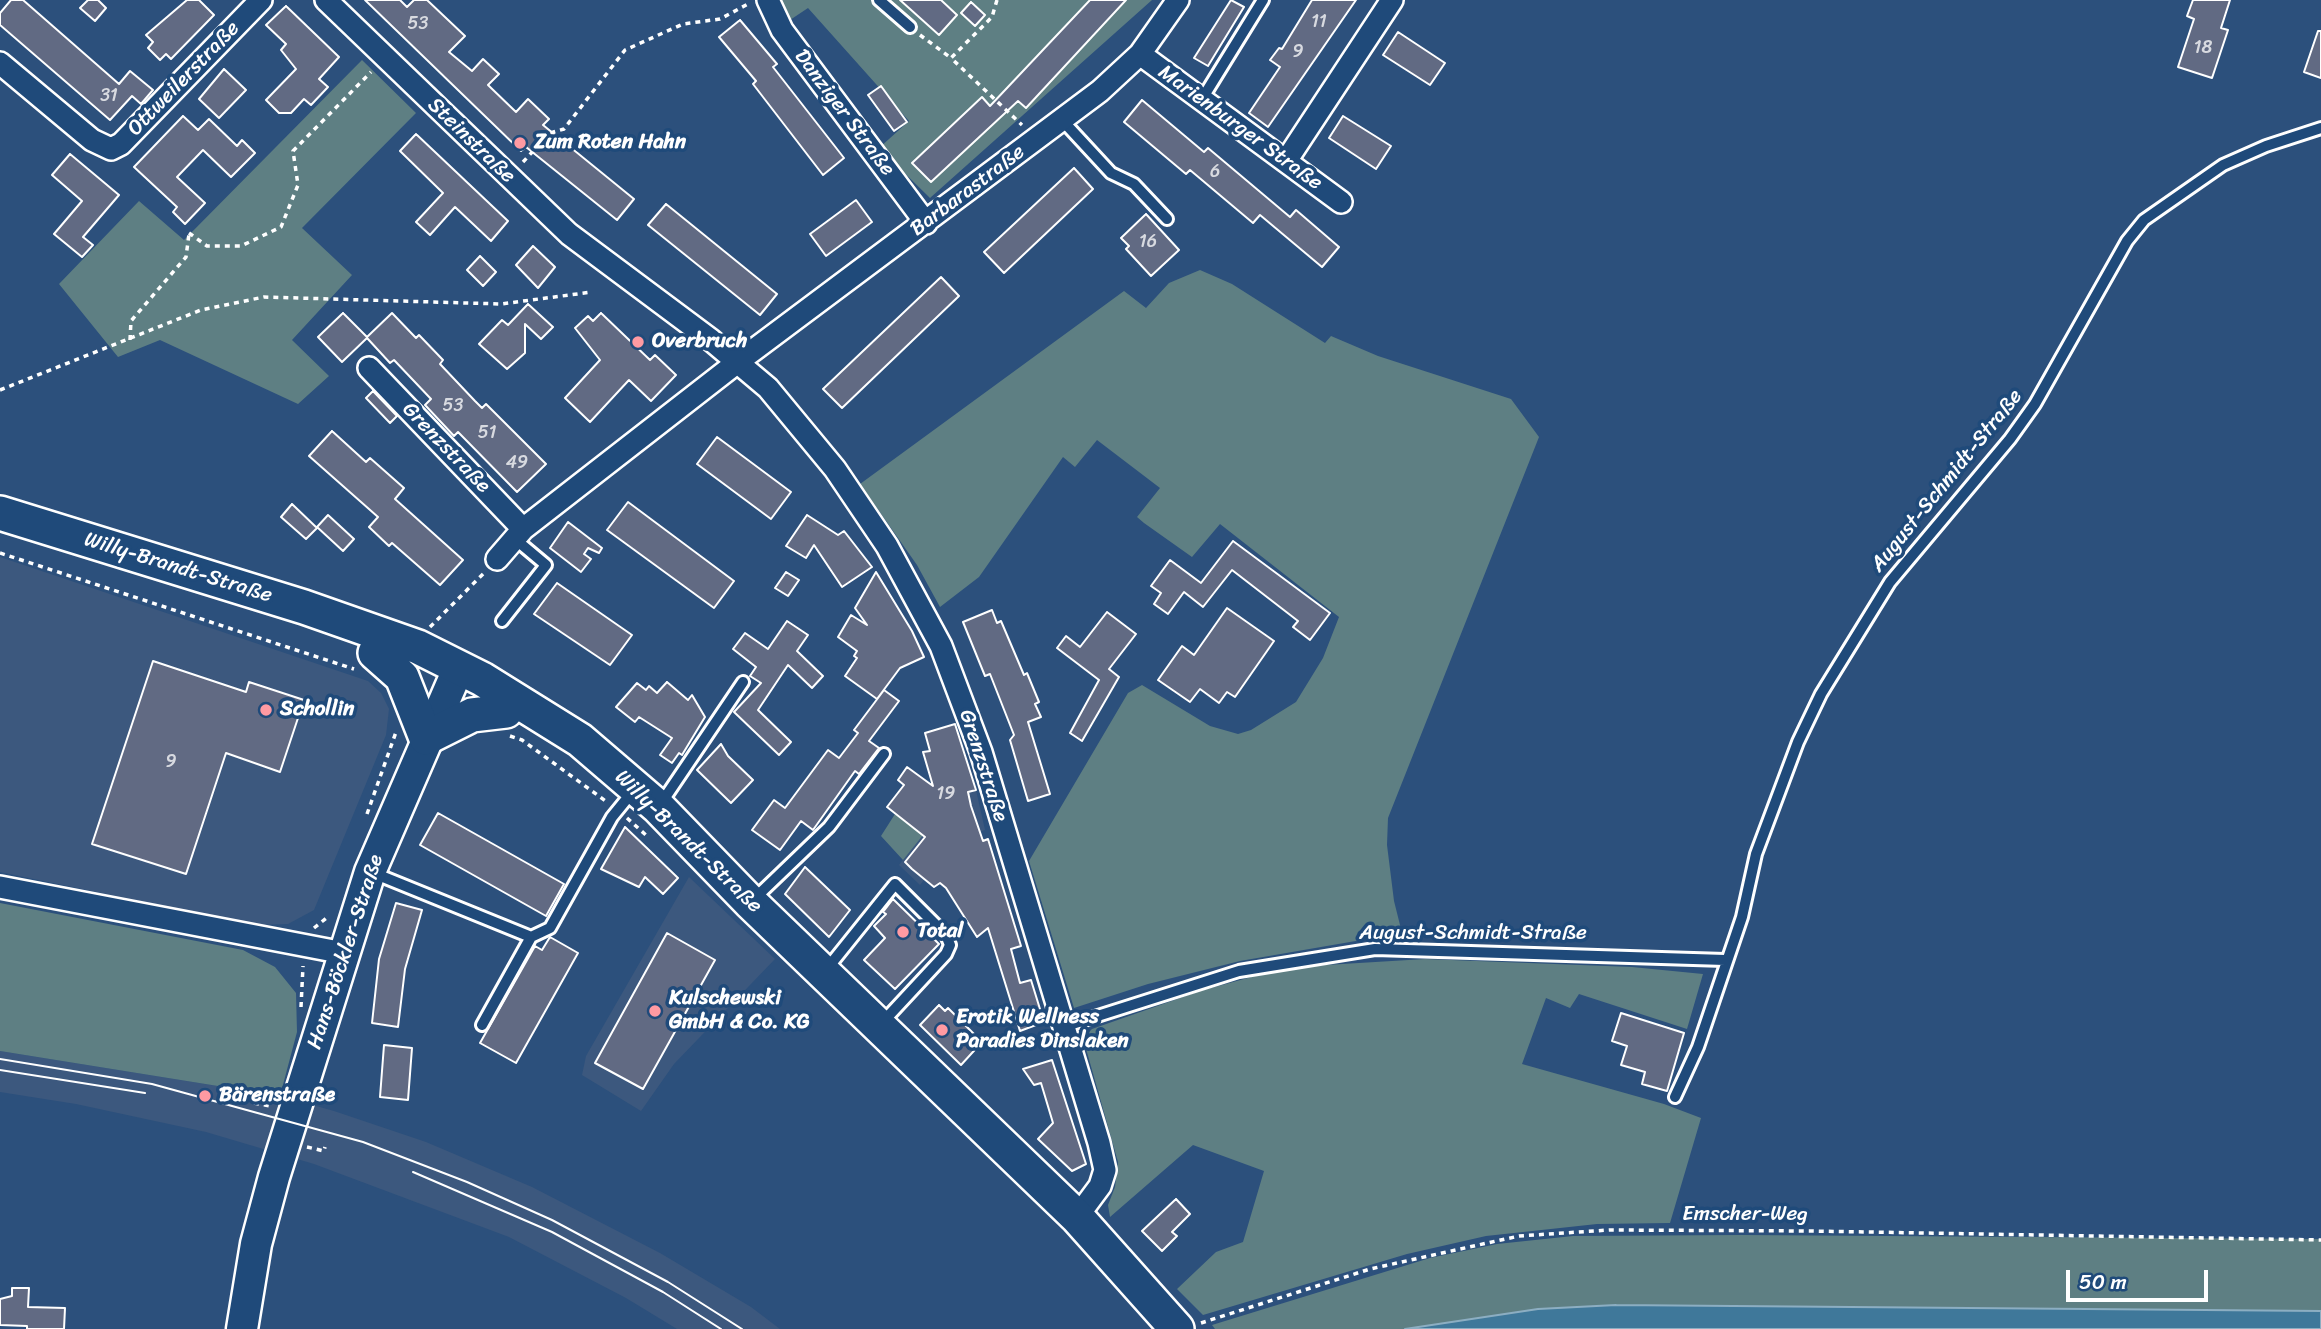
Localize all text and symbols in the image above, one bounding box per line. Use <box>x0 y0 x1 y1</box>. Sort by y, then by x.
house number: 11 <box>1311 11 1327 33</box>
house number: 53 <box>408 13 428 35</box>
street label: Ottweilerstraße <box>123 16 245 142</box>
house number: 18 <box>2194 37 2212 59</box>
house number: 9 <box>1292 41 1304 63</box>
street label: Danziger Straße <box>788 45 900 181</box>
street label: Marienburger Straße <box>1153 60 1327 196</box>
house number: 31 <box>100 85 118 107</box>
street label: Steinstraße <box>422 93 520 189</box>
place label: Zum Roten Hahn <box>534 130 686 156</box>
marker: Zum Roten Hahn <box>512 135 528 151</box>
street label: Barbarastraße <box>906 140 1030 242</box>
house number: 6 <box>1210 161 1220 183</box>
house number: 16 <box>1139 231 1157 253</box>
place label: Overbruch <box>652 329 747 355</box>
marker: Overbruch <box>630 334 646 350</box>
street label: August-Schmidt-Straße <box>1866 385 2028 577</box>
house number: 53 <box>443 395 463 417</box>
street label: Grenzstraße <box>397 397 495 499</box>
house number: 51 <box>478 422 496 444</box>
house number: 49 <box>506 452 528 474</box>
street label: Willy-Brandt-Straße <box>81 527 275 609</box>
place label: Schollin <box>280 697 354 723</box>
marker: Schollin <box>258 702 274 718</box>
street label: Grenzstraße <box>953 707 1013 825</box>
house number: 9 <box>165 751 177 773</box>
street label: Willy-Brandt-Straße <box>609 765 767 919</box>
house number: 19 <box>937 783 955 805</box>
street label: Hans-Böckler-Straße <box>303 852 389 1052</box>
place label: Total <box>917 919 963 945</box>
street label: August-Schmidt-Straße <box>1359 921 1587 947</box>
marker: Total <box>895 924 911 940</box>
place label: Kulschewski GmbH & Co. KG <box>669 986 810 1036</box>
marker: Kulschewski GmbH & Co. KG <box>647 1003 663 1019</box>
place label: Erotik Wellness Paradies Dinslaken <box>956 1005 1129 1055</box>
marker: Erotik Wellness Paradies Dinslaken <box>934 1022 950 1038</box>
place label: Bärenstraße <box>219 1083 335 1109</box>
marker: Bärenstraße <box>197 1088 213 1104</box>
street label: Emscher-Weg <box>1682 1202 1808 1228</box>
scale bar <box>2069 1256 2211 1300</box>
text: 50 m <box>2079 1263 2127 1301</box>

